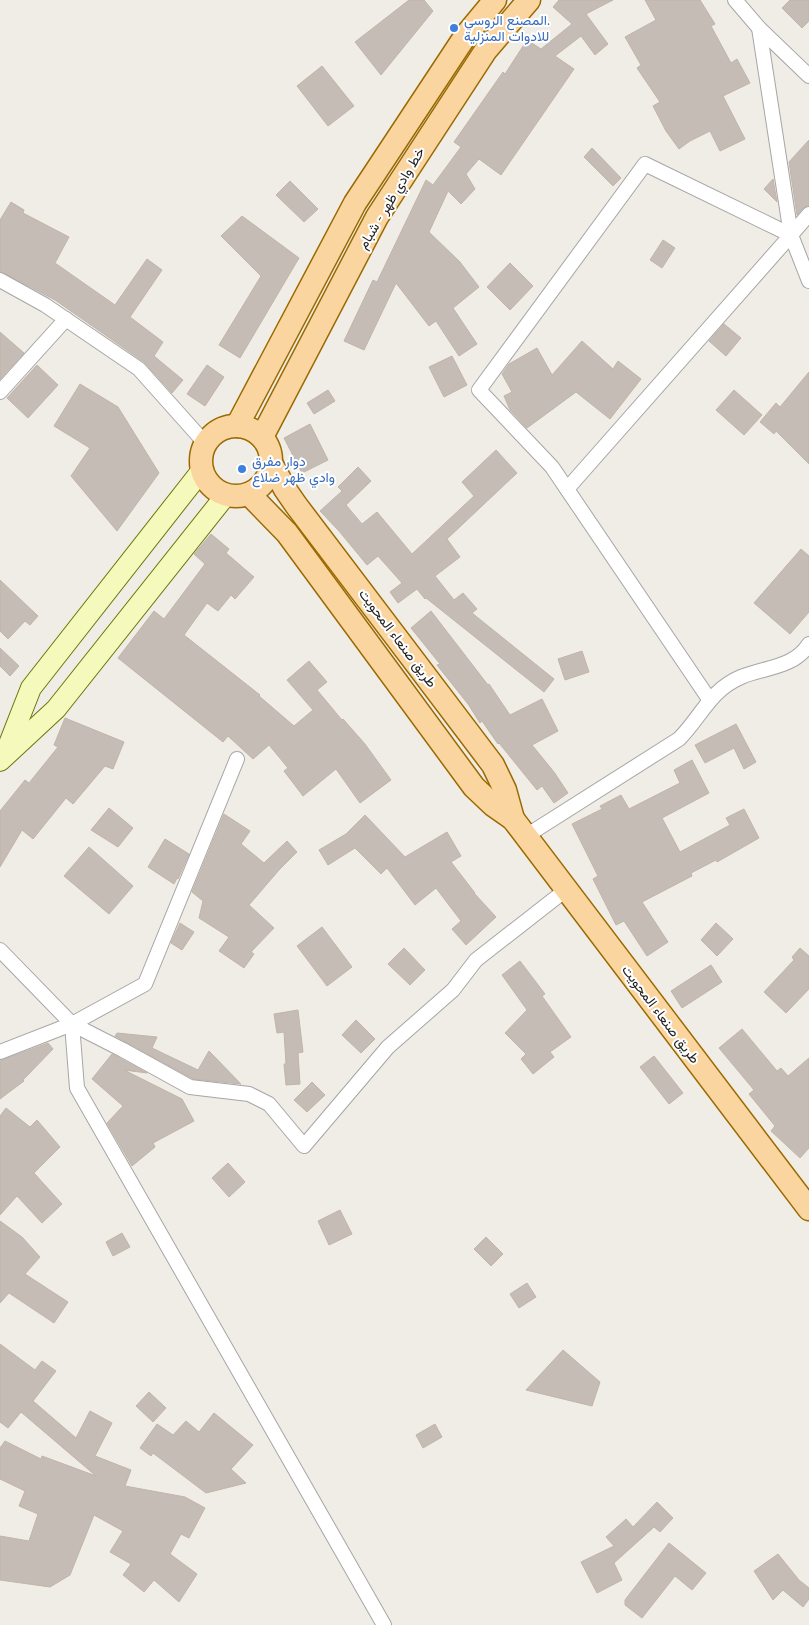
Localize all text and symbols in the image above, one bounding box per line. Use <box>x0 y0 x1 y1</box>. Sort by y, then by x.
place label: المصنع الروسي. للادوات المنزلية <box>464 11 550 45</box>
marker: المصنع الروسي. للادوات المنزلية <box>448 22 460 34</box>
street label: خط وادي ظهر - شبام <box>354 144 431 254</box>
place label: دوار مفرق وادي ظهر ضلاع <box>252 452 335 489</box>
marker: دوار مفرق وادي ظهر ضلاع <box>236 463 248 475</box>
street label: طريق صنعاء المحويت <box>355 585 441 691</box>
street label: طريق صنعاء المحويت <box>618 961 704 1067</box>

